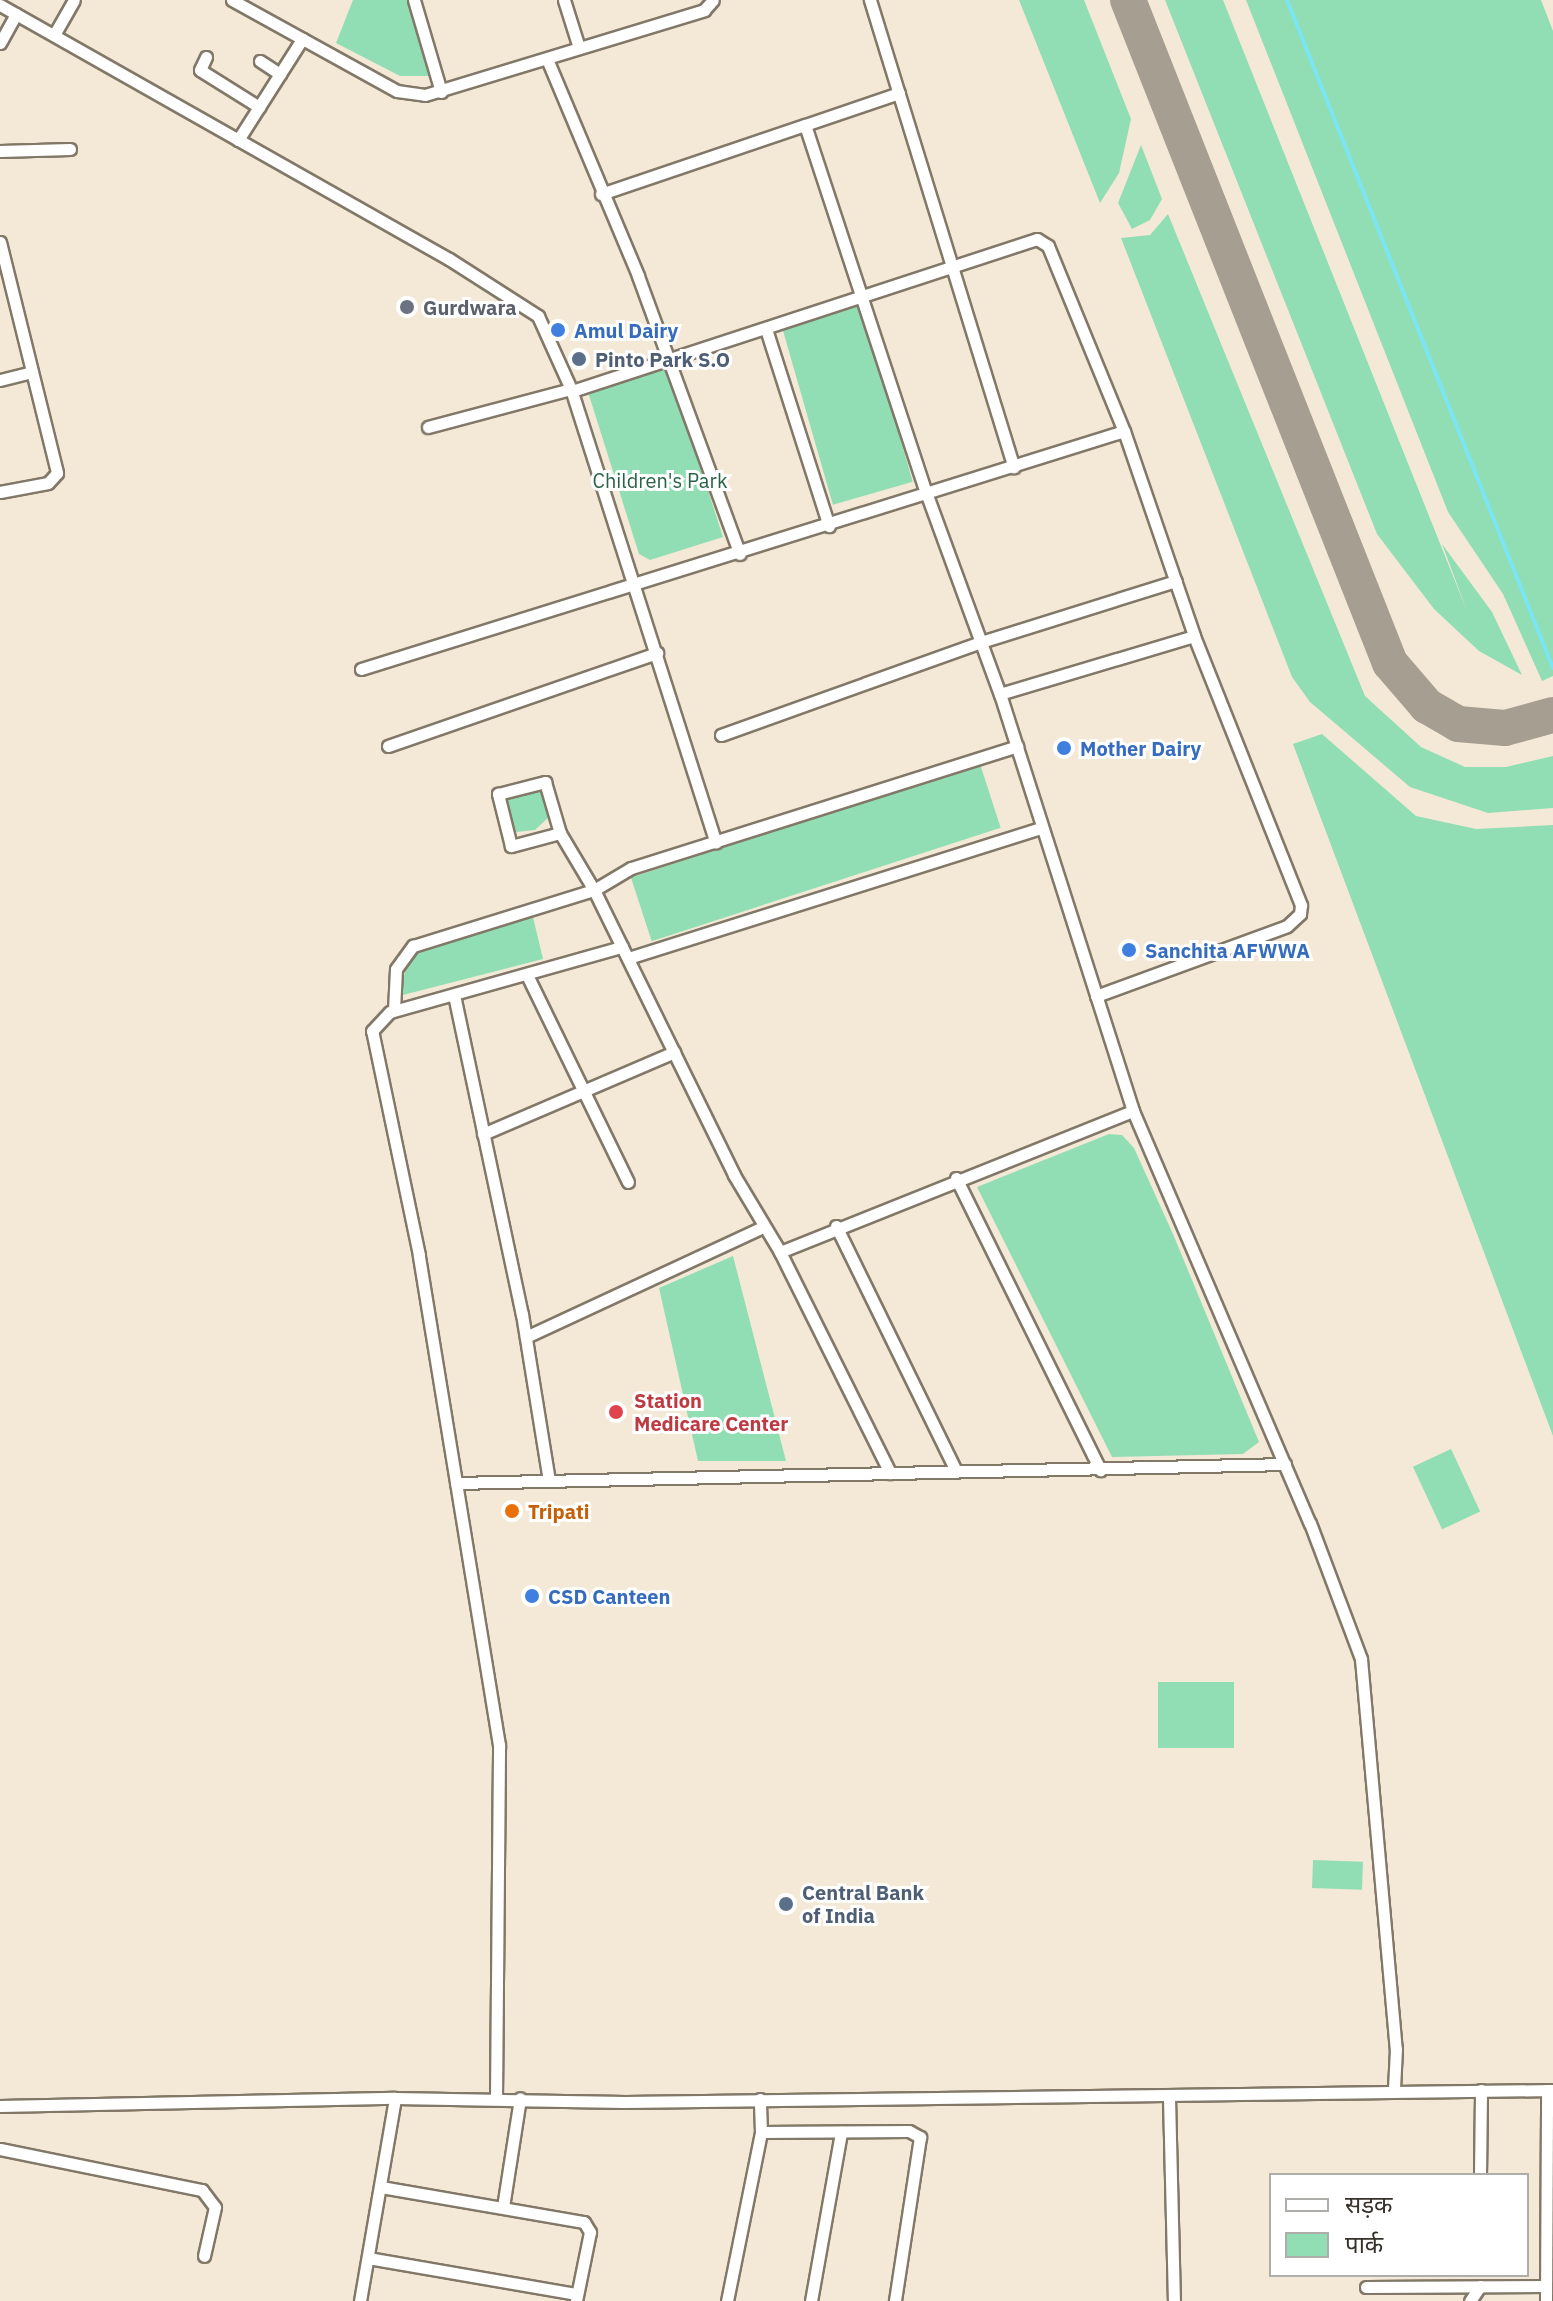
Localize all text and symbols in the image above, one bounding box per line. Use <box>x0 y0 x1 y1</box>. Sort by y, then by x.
place label: Gurdwara <box>423 295 517 319</box>
marker: Gurdwara <box>398 298 416 316</box>
place label: Amul Dairy <box>574 318 678 342</box>
marker: Amul Dairy <box>549 321 567 339</box>
place label: Pinto Park S.O <box>595 347 730 371</box>
marker: Pinto Park S.O <box>570 350 588 368</box>
park label: Children's Park <box>593 468 727 492</box>
place label: Mother Dairy <box>1080 736 1201 760</box>
marker: Mother Dairy <box>1055 739 1073 757</box>
place label: Sanchita AFWWA <box>1145 938 1310 962</box>
marker: Sanchita AFWWA <box>1120 941 1138 959</box>
place label: Station Medicare Center <box>634 1388 788 1435</box>
marker: Station Medicare Center <box>605 1401 627 1423</box>
place label: Tripati <box>528 1499 589 1523</box>
marker: Tripati <box>503 1502 521 1520</box>
place label: CSD Canteen <box>548 1584 670 1608</box>
marker: CSD Canteen <box>523 1587 541 1605</box>
place label: Central Bank of India <box>802 1880 924 1927</box>
marker: Central Bank of India <box>777 1895 795 1913</box>
legend <box>1269 2173 1529 2277</box>
text: सड़क <box>1345 2188 1393 2220</box>
text: पार्क <box>1345 2228 1383 2260</box>

